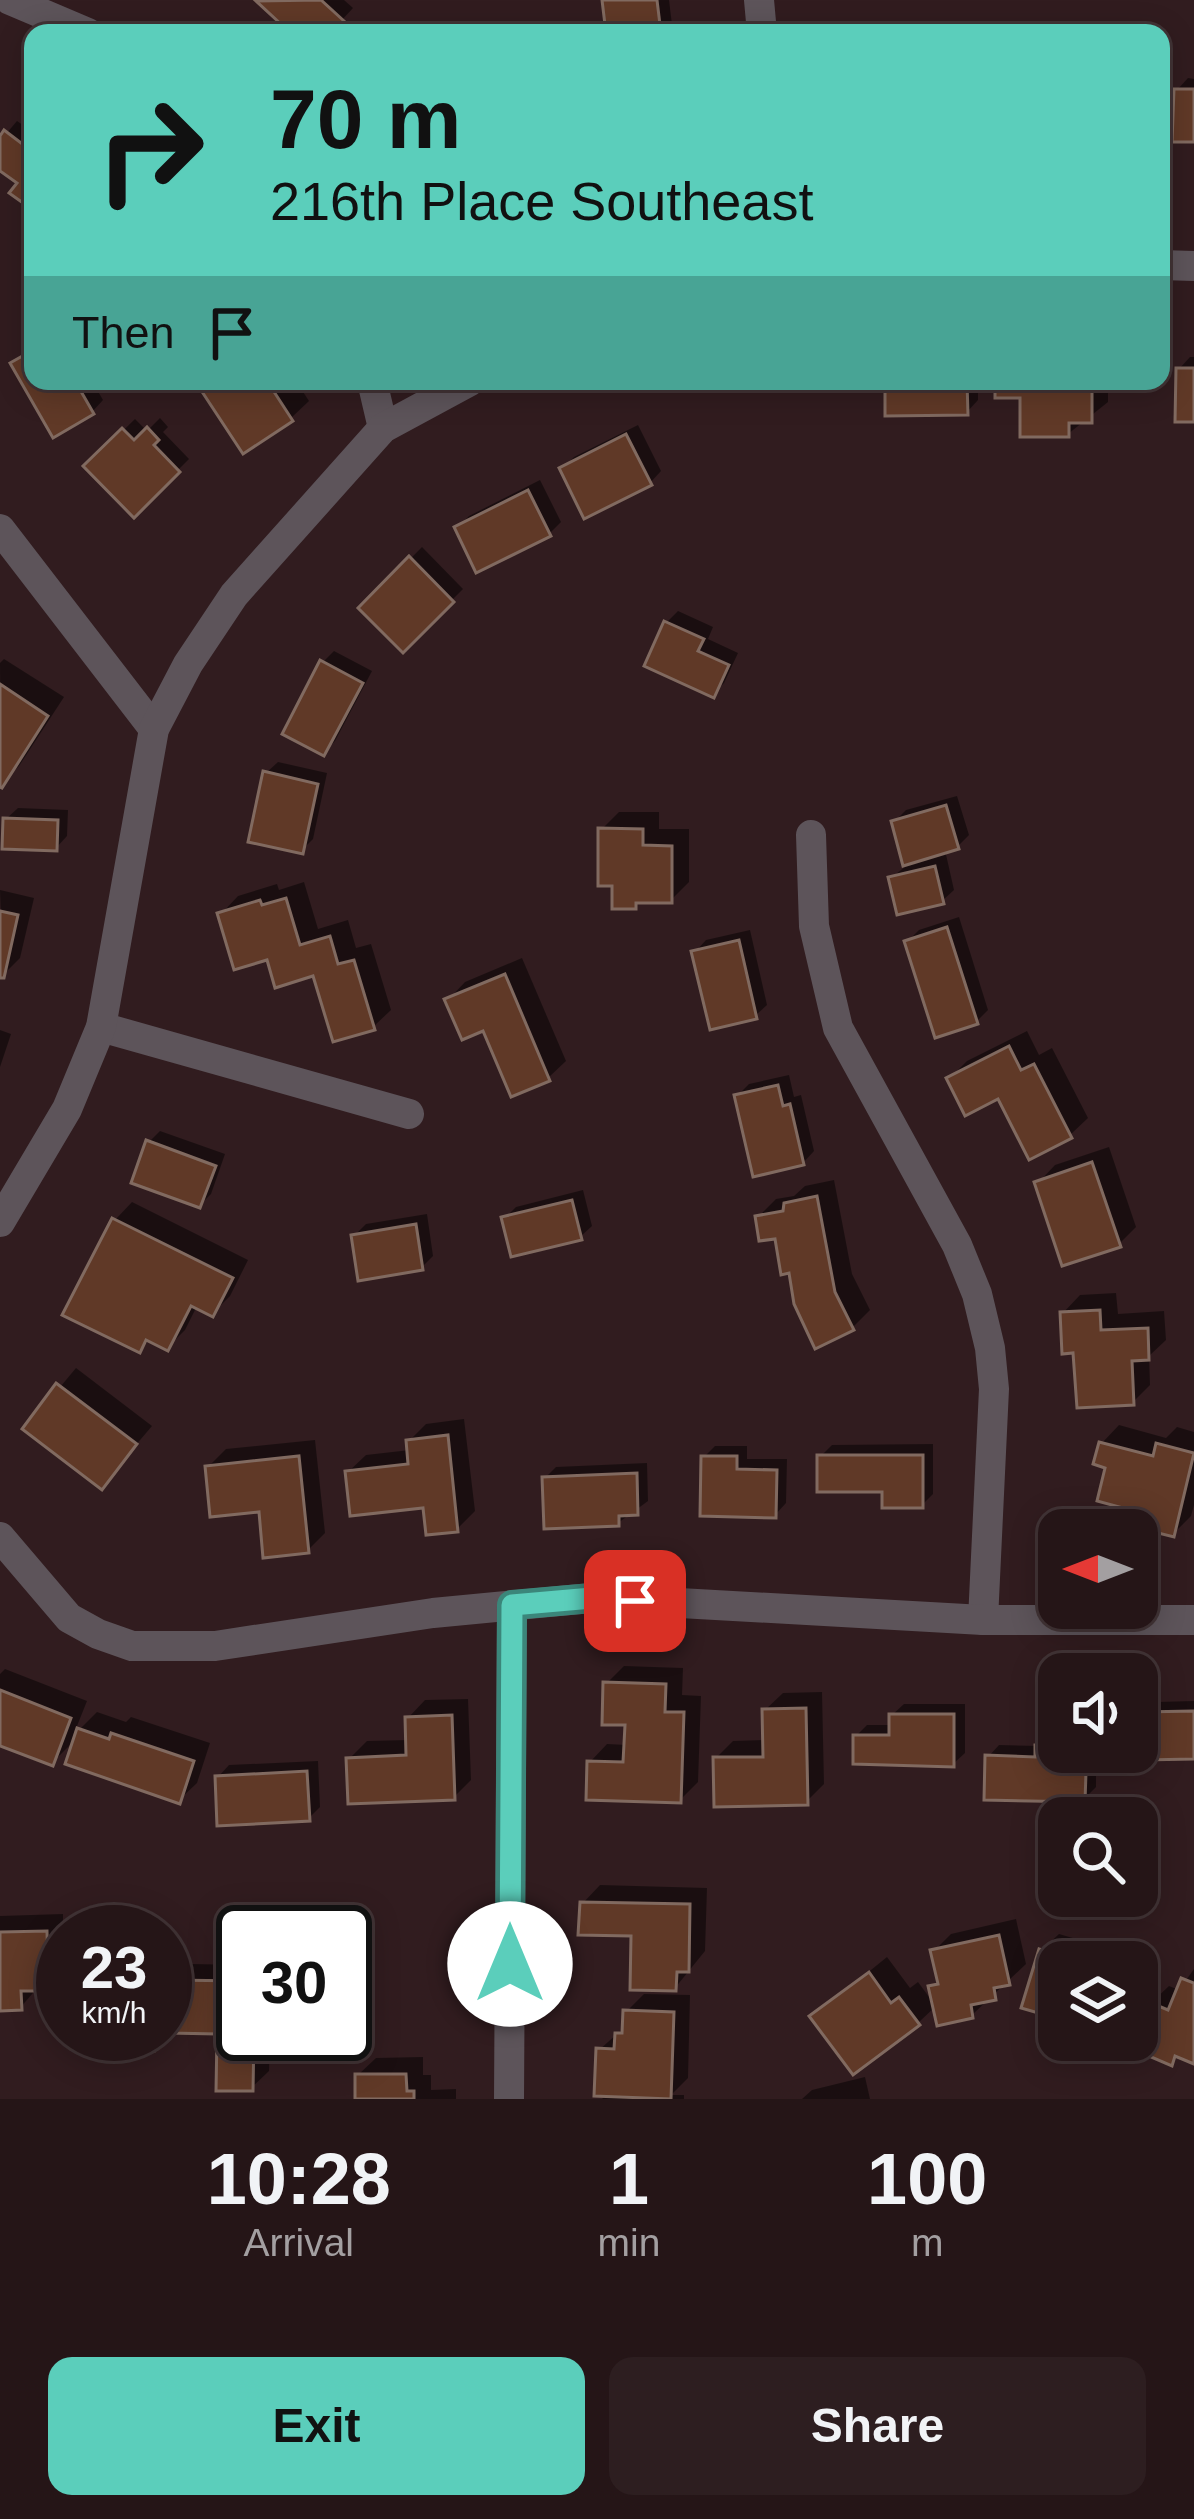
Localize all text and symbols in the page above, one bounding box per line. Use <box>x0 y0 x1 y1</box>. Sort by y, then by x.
icon: right <box>72 72 228 228</box>
text: 70 m <box>270 72 461 166</box>
text: 216th Place Southeast <box>270 171 813 231</box>
icon: arrive <box>199 300 265 366</box>
text: Then <box>72 307 175 358</box>
north arrow <box>1038 1509 1158 1629</box>
map controls <box>1038 1509 1158 2061</box>
pin <box>584 1550 686 1652</box>
icon: arrive <box>602 1568 668 1634</box>
button: sound <box>1038 1653 1158 1773</box>
button: search <box>1038 1797 1158 1917</box>
position arrow <box>447 1901 573 2027</box>
speed limit sign: 30 <box>216 1905 372 2061</box>
text: 23 <box>81 1934 147 2001</box>
button: layers <box>1038 1941 1158 2061</box>
text: km/h <box>81 1996 147 2029</box>
text: 10:28 <box>207 2139 391 2219</box>
text: 1 <box>609 2139 649 2219</box>
text: 100 <box>867 2139 987 2219</box>
text: Arrival <box>244 2221 354 2264</box>
text: min <box>598 2221 660 2264</box>
text: m <box>911 2221 943 2264</box>
button: Exit <box>48 2357 585 2495</box>
button: Share <box>609 2357 1146 2495</box>

